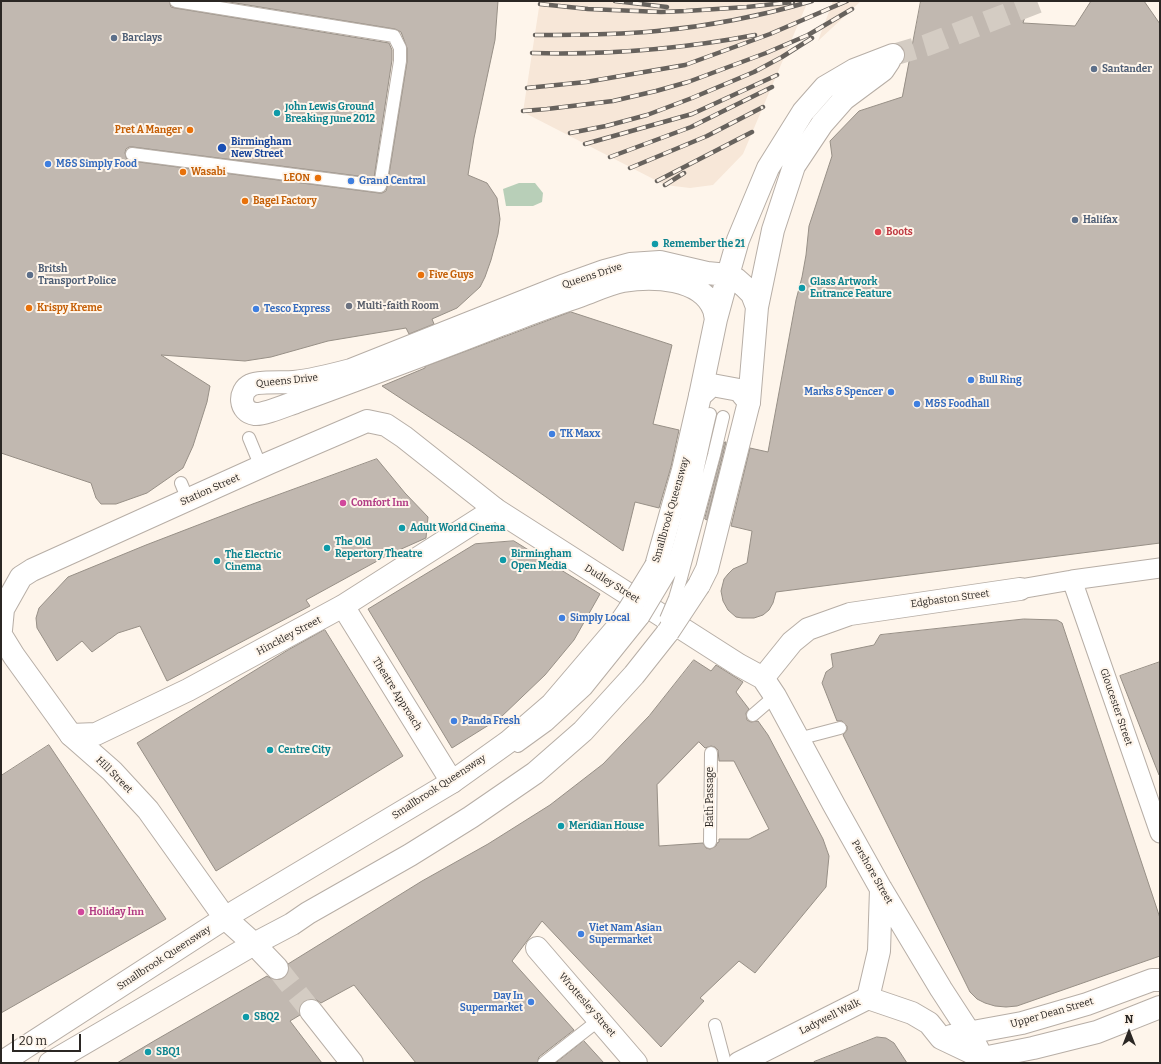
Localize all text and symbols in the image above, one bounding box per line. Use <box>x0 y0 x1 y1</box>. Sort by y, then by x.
place label: Barclays <box>122 32 162 44</box>
marker: Barclays <box>109 33 119 43</box>
place label: Santander <box>1102 63 1152 75</box>
marker: Santander <box>1089 64 1099 74</box>
place label: John Lewis Ground Breaking June 2012 <box>285 101 375 124</box>
marker: John Lewis Ground Breaking June 2012 <box>272 108 282 118</box>
place label: Pret A Manger <box>115 124 182 136</box>
marker: Pret A Manger <box>185 125 195 135</box>
place label: Birmingham New Street <box>231 136 291 160</box>
marker: Birmingham New Street <box>216 142 228 154</box>
place label: M&S Simply Food <box>56 158 137 170</box>
marker: M&S Simply Food <box>43 159 53 169</box>
place label: Wasabi <box>191 166 226 178</box>
marker: Wasabi <box>178 167 188 177</box>
place label: LEON <box>284 172 310 184</box>
marker: LEON <box>313 173 323 183</box>
place label: Grand Central <box>359 175 426 187</box>
marker: Grand Central <box>346 176 356 186</box>
place label: Bagel Factory <box>253 195 317 207</box>
marker: Bagel Factory <box>240 196 250 206</box>
place label: Halifax <box>1083 214 1118 226</box>
marker: Halifax <box>1070 215 1080 225</box>
place label: Boots <box>886 226 913 238</box>
marker: Boots <box>873 227 883 237</box>
place label: Remember the 21 <box>663 238 745 250</box>
marker: Remember the 21 <box>650 239 660 249</box>
street label: Queens Drive <box>561 261 623 291</box>
place label: Britsh Transport Police <box>38 263 116 286</box>
place label: Five Guys <box>429 269 474 281</box>
marker: Britsh Transport Police <box>25 270 35 280</box>
marker: Five Guys <box>416 270 426 280</box>
place label: Glass Artwork Entrance Feature <box>810 276 892 300</box>
marker: Glass Artwork Entrance Feature <box>797 283 807 293</box>
place label: Multi-faith Room <box>357 300 439 312</box>
marker: Multi-faith Room <box>344 301 354 311</box>
place label: Krispy Kreme <box>37 302 102 314</box>
marker: Krispy Kreme <box>24 303 34 313</box>
place label: Tesco Express <box>264 303 330 315</box>
marker: Tesco Express <box>251 304 261 314</box>
street label: Queens Drive <box>255 372 319 390</box>
place label: Bull Ring <box>979 374 1022 386</box>
marker: Bull Ring <box>966 375 976 385</box>
place label: Marks & Spencer <box>804 386 883 398</box>
marker: Marks & Spencer <box>886 387 896 397</box>
place label: M&S Foodhall <box>925 398 989 410</box>
marker: M&S Foodhall <box>912 399 922 409</box>
place label: TK Maxx <box>560 428 600 440</box>
marker: TK Maxx <box>547 429 557 439</box>
street label: Smallbrook Queensway <box>650 456 692 564</box>
street label: Station Street <box>178 472 242 508</box>
place label: Comfort Inn <box>351 497 409 509</box>
marker: Comfort Inn <box>338 498 348 508</box>
place label: Adult World Cinema <box>410 522 505 534</box>
marker: Adult World Cinema <box>397 523 407 533</box>
place label: The Old Repertory Theatre <box>335 536 422 560</box>
marker: The Old Repertory Theatre <box>322 543 332 553</box>
place label: Birmingham Open Media <box>511 548 571 572</box>
place label: The Electric Cinema <box>225 549 281 572</box>
marker: Birmingham Open Media <box>498 555 508 565</box>
marker: The Electric Cinema <box>212 556 222 566</box>
street label: Dudley Street <box>582 562 642 606</box>
street label: Edgbaston Street <box>910 588 990 610</box>
place label: Simply Local <box>570 612 630 624</box>
marker: Simply Local <box>557 613 567 623</box>
street label: Hinckley Street <box>255 614 323 658</box>
street label: Theatre Approach <box>370 655 424 733</box>
street label: Gloucester Street <box>1097 667 1135 747</box>
place label: Panda Fresh <box>462 715 520 727</box>
marker: Panda Fresh <box>449 716 459 726</box>
place label: Centre City <box>278 744 331 756</box>
marker: Centre City <box>265 745 275 755</box>
street label: Smallbrook Queensway <box>390 752 488 822</box>
street label: Hill Street <box>93 754 135 796</box>
street label: Bath Passage <box>704 767 716 827</box>
place label: Meridian House <box>569 820 644 832</box>
marker: Meridian House <box>556 821 566 831</box>
street label: Pershore Street <box>849 838 895 906</box>
place label: Holiday Inn <box>89 906 144 918</box>
marker: Holiday Inn <box>76 907 86 917</box>
place label: Viet Nam Asian Supermarket <box>589 922 662 946</box>
street label: Smallbrook Queensway <box>115 923 213 993</box>
marker: Viet Nam Asian Supermarket <box>576 929 586 939</box>
street label: Wrottesley Street <box>556 971 618 1039</box>
place label: Day In Supermarket <box>460 990 523 1014</box>
street label: Upper Dean Street <box>1009 995 1095 1031</box>
marker: Day In Supermarket <box>526 997 536 1007</box>
street label: Ladywell Walk <box>798 997 862 1037</box>
place label: SBQ2 <box>254 1011 279 1023</box>
marker: SBQ2 <box>241 1012 251 1022</box>
north arrow <box>1109 1012 1149 1052</box>
text: N <box>1125 1013 1133 1026</box>
scale bar <box>14 1026 83 1052</box>
text: 20 m <box>19 1034 47 1048</box>
place label: SBQ1 <box>156 1046 180 1058</box>
marker: SBQ1 <box>143 1047 153 1057</box>

